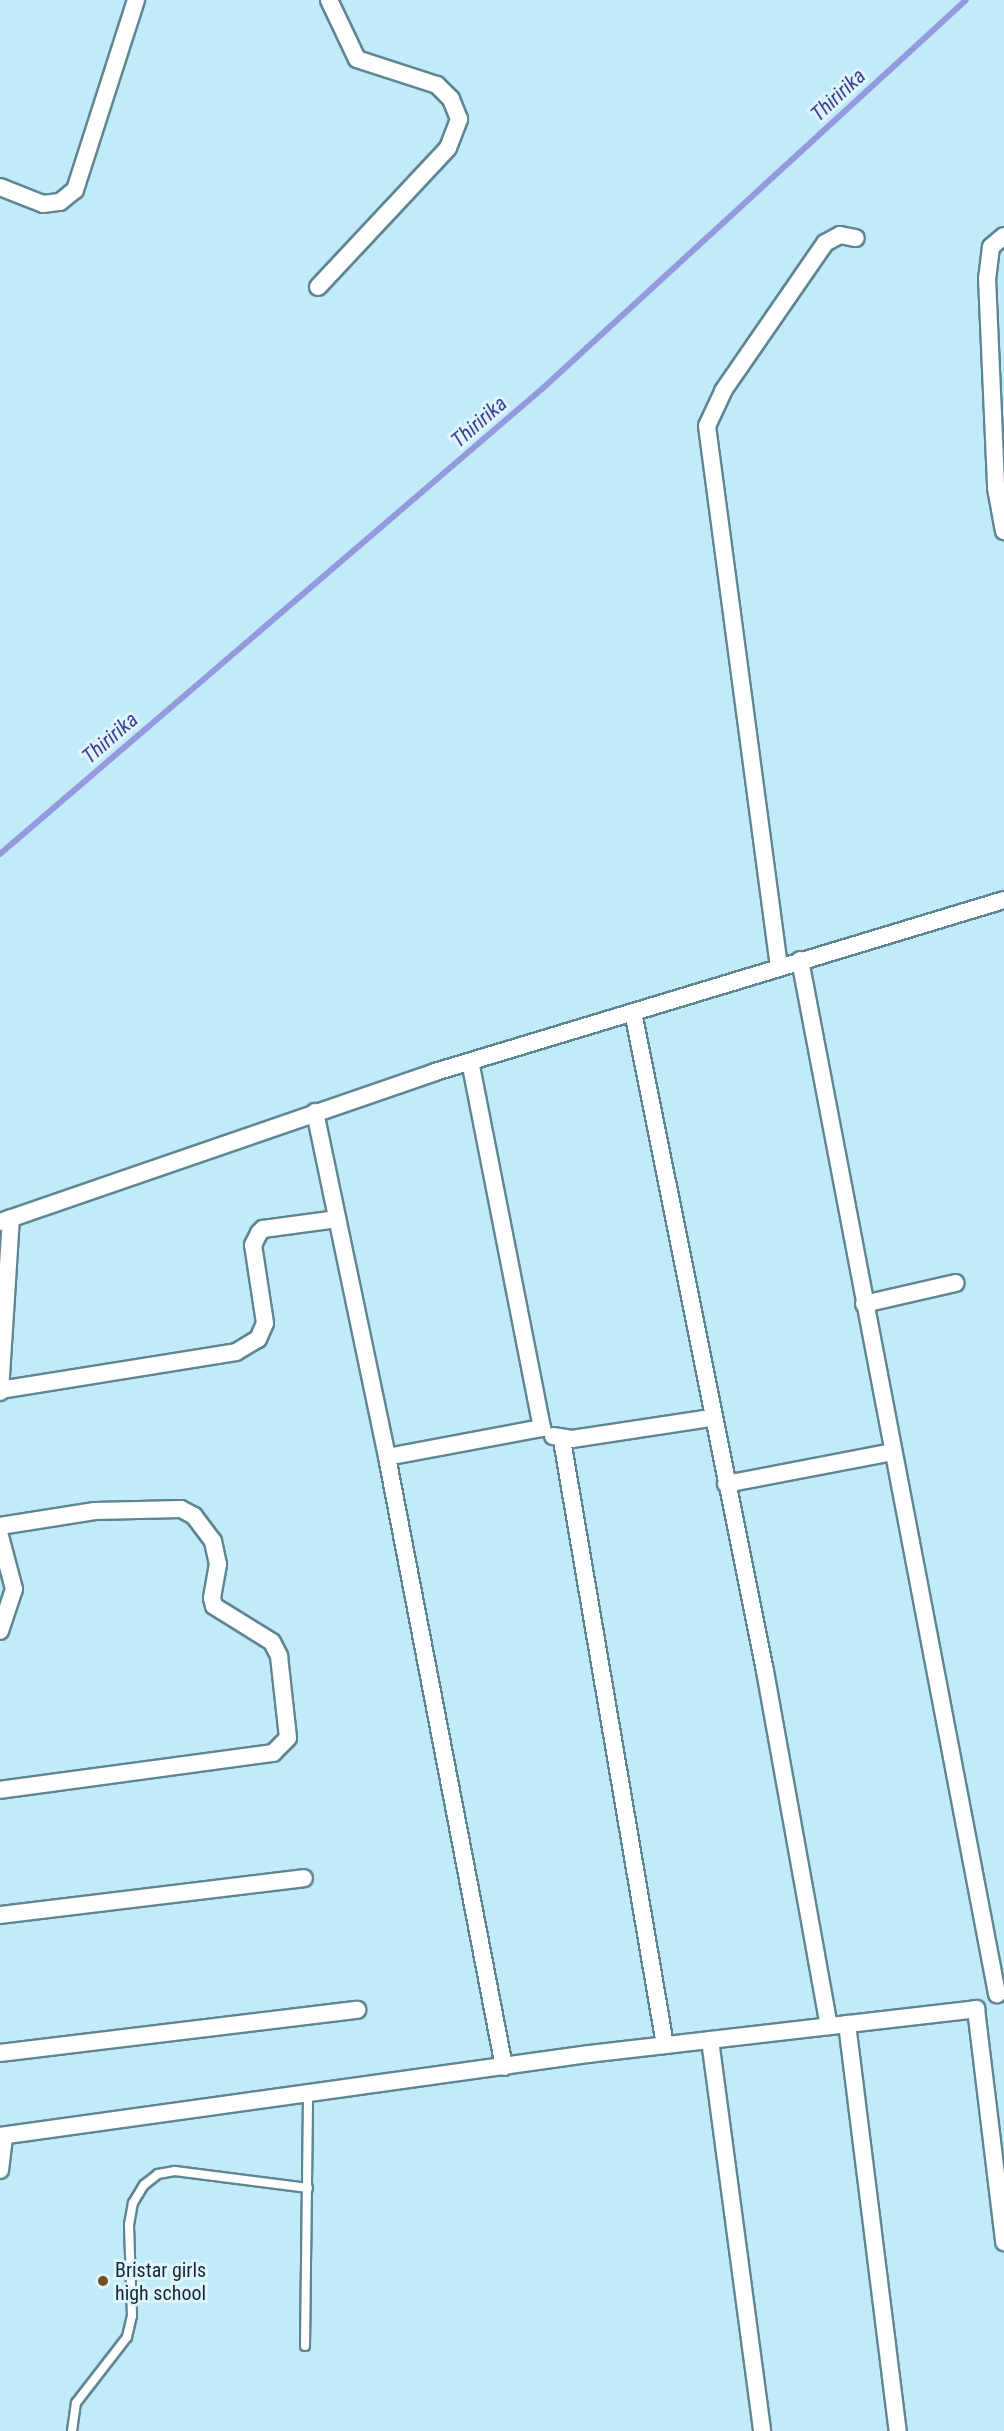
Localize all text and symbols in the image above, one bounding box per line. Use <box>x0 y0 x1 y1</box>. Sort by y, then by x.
water label: Thiririka <box>805 63 871 127</box>
water label: Thiririka <box>446 391 512 453</box>
water label: Thiririka <box>77 707 143 769</box>
place label: Bristar girls high school <box>115 2258 206 2305</box>
marker: Bristar girls high school <box>96 2274 110 2288</box>

